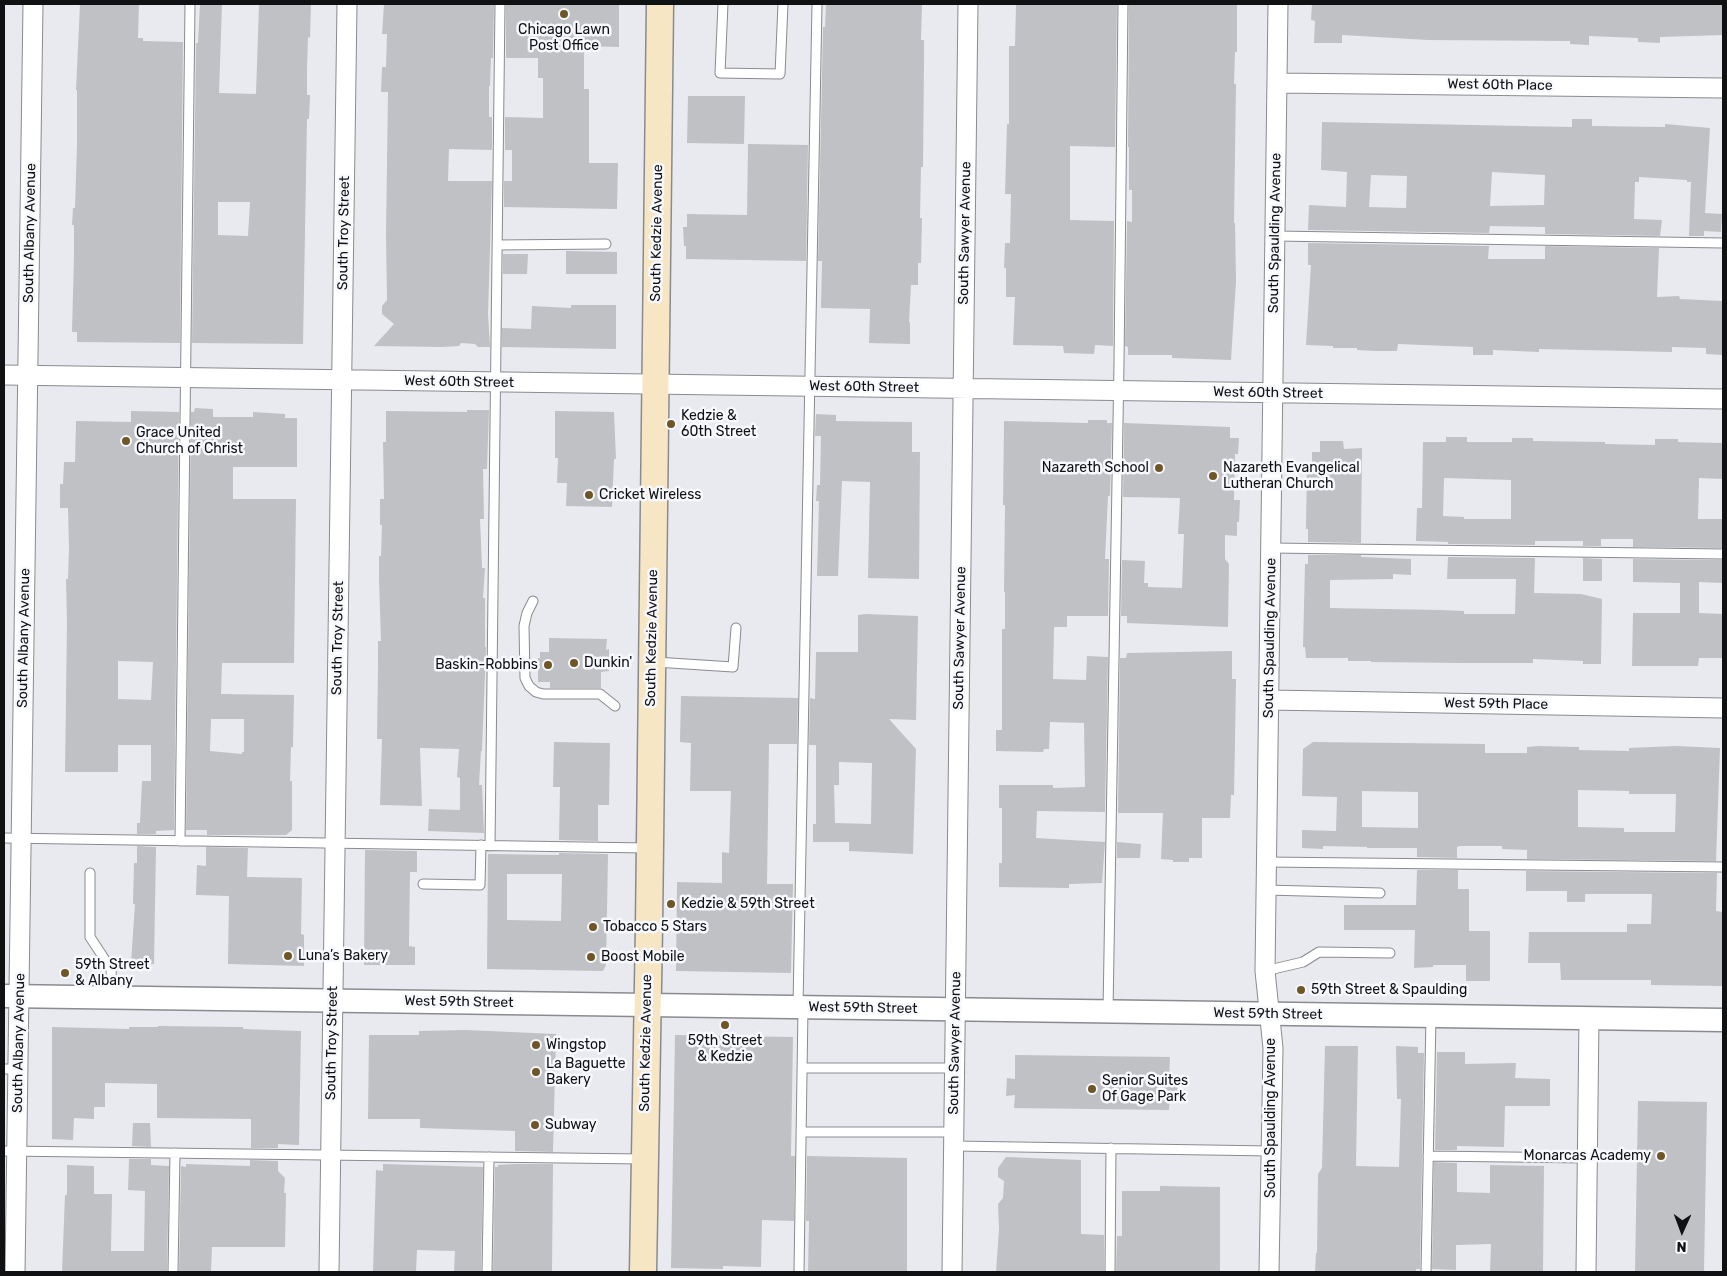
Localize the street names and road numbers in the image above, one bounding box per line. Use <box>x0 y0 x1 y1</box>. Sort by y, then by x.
street label: West 60th Place <box>1447 76 1553 94</box>
street label: South Spaulding Avenue <box>1265 153 1285 313</box>
street label: South Sawyer Avenue <box>955 161 975 305</box>
street label: South Albany Avenue <box>20 163 40 303</box>
street label: South Kedzie Avenue <box>647 164 667 302</box>
street label: South Troy Street <box>335 176 353 290</box>
street label: West 60th Street <box>404 373 514 391</box>
street label: West 60th Street <box>809 378 919 396</box>
street label: West 60th Street <box>1213 384 1323 402</box>
street label: South Spaulding Avenue <box>1260 558 1280 718</box>
street label: South Sawyer Avenue <box>950 566 970 710</box>
street label: South Albany Avenue <box>14 568 34 708</box>
street label: South Kedzie Avenue <box>642 569 662 707</box>
street label: South Troy Street <box>329 581 347 695</box>
street label: West 59th Place <box>1444 695 1548 713</box>
street label: South Sawyer Avenue <box>945 971 965 1115</box>
street label: South Albany Avenue <box>9 973 29 1113</box>
street label: South Kedzie Avenue <box>636 974 656 1112</box>
street label: South Troy Street <box>323 986 341 1100</box>
street label: West 59th Street <box>404 993 514 1011</box>
street label: West 59th Street <box>808 999 918 1017</box>
street label: West 59th Street <box>1213 1005 1323 1023</box>
street label: South Spaulding Avenue <box>1263 1038 1279 1198</box>

